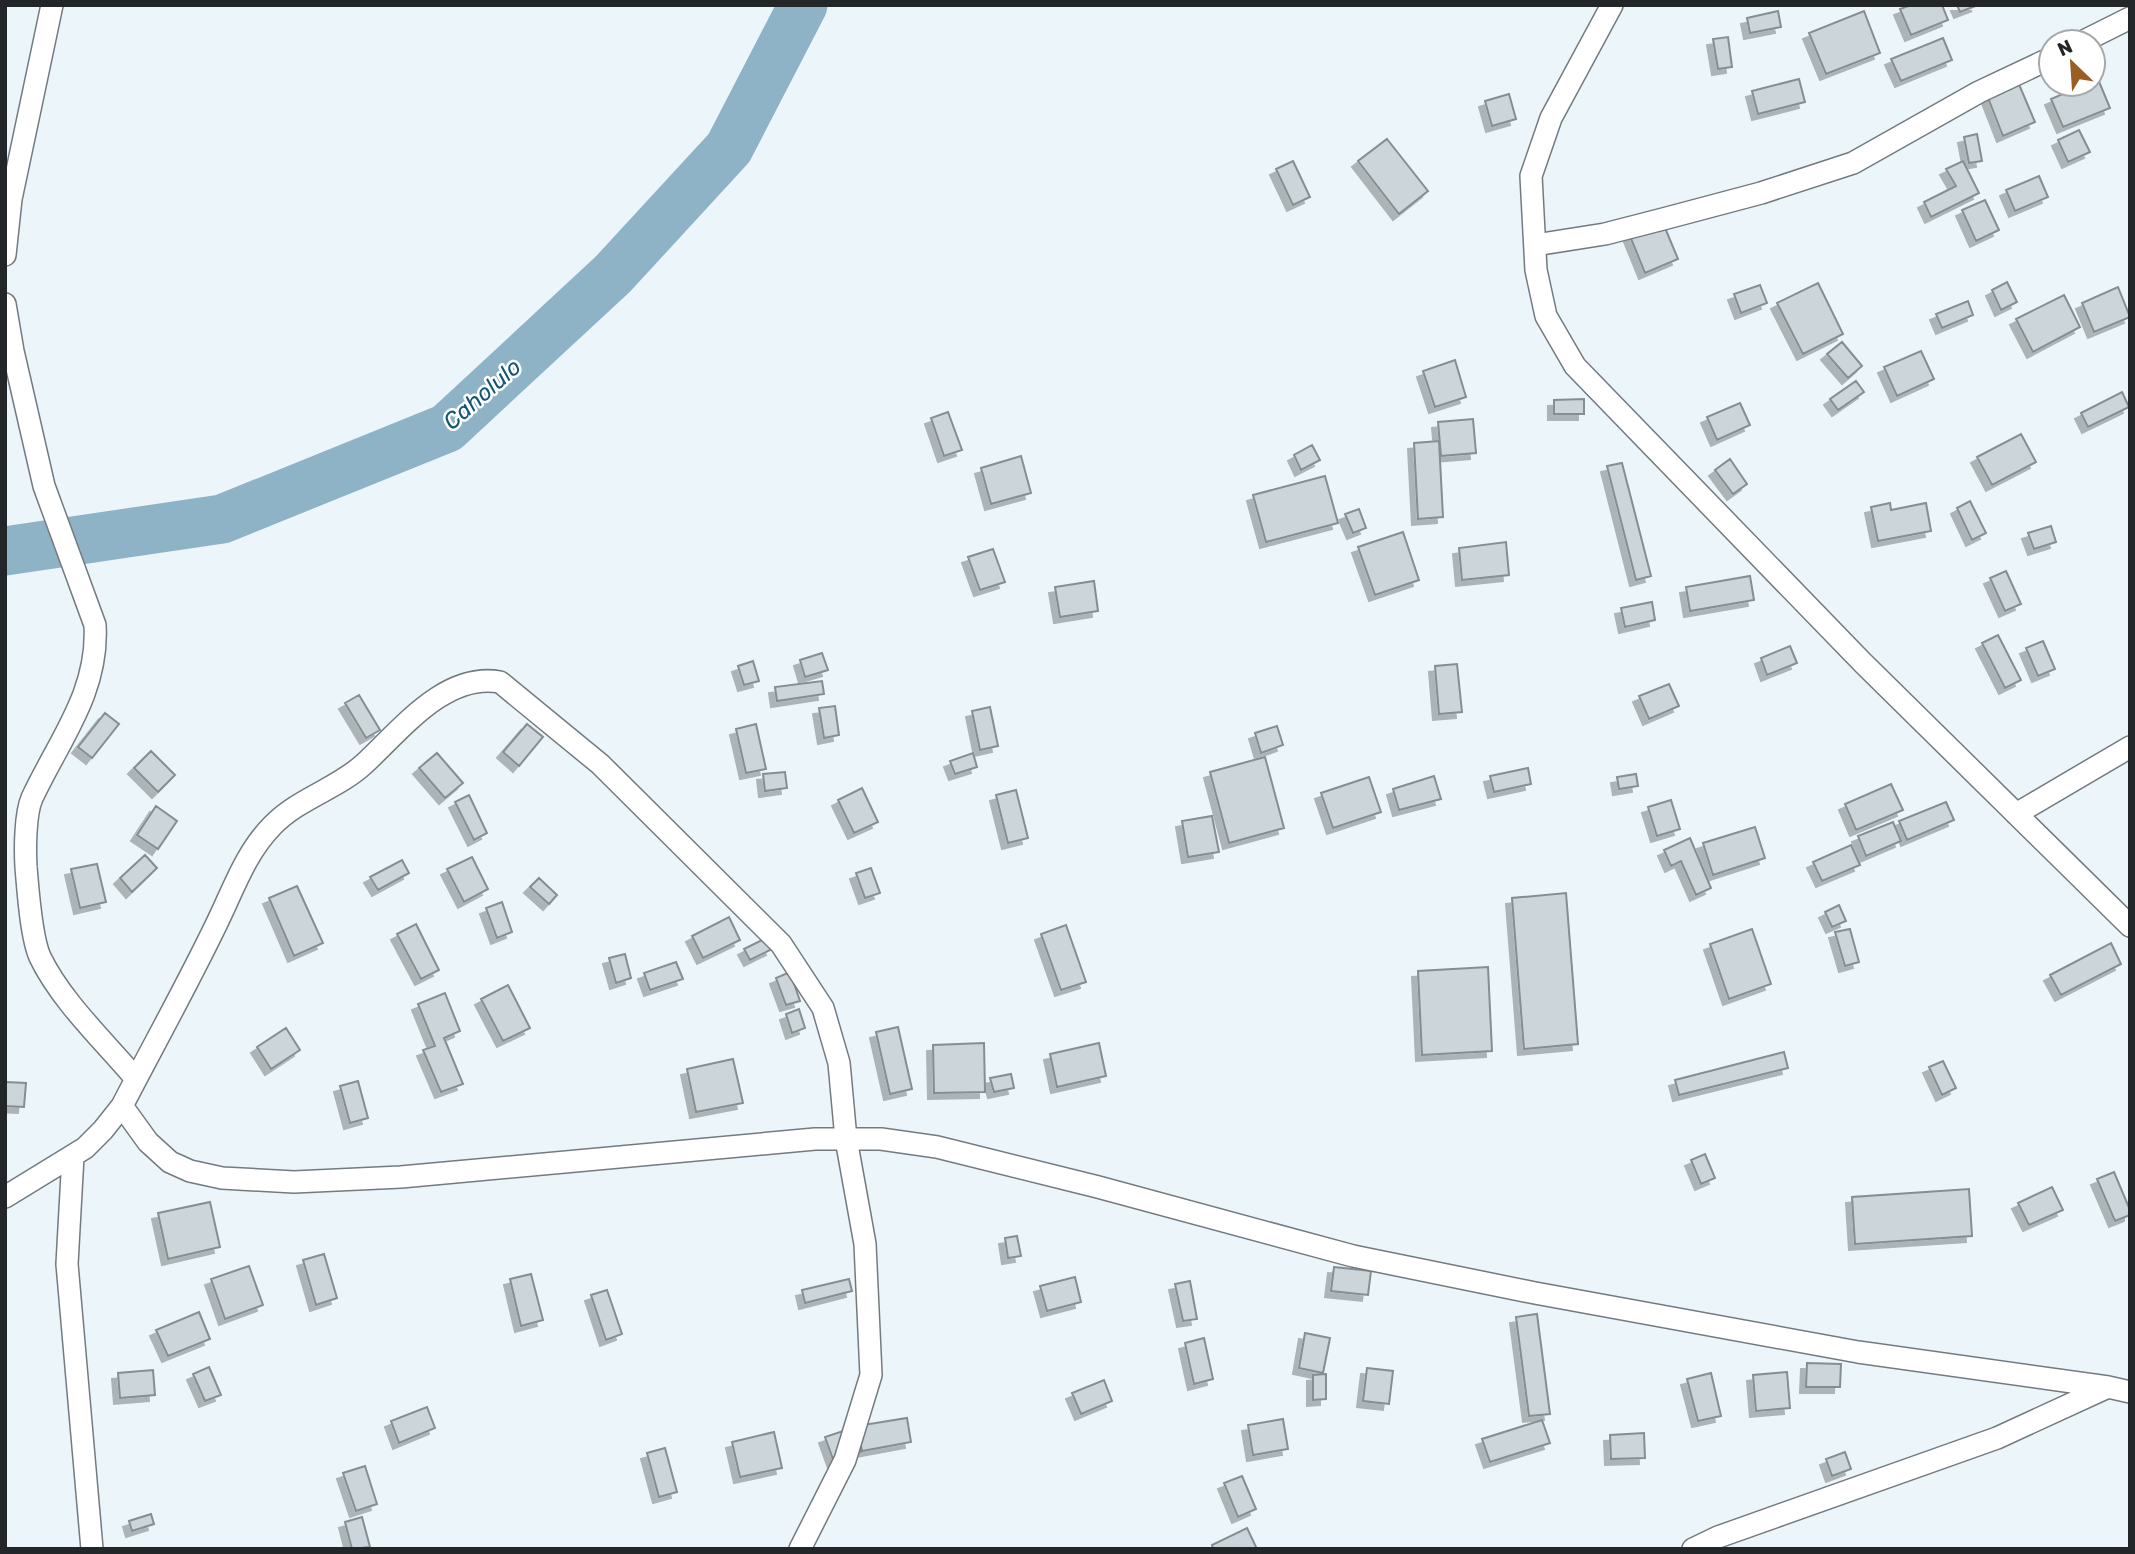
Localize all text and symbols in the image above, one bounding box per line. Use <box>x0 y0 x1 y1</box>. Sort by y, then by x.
north arrow <box>2037 28 2107 98</box>
text: N <box>2054 35 2076 61</box>
water label: Caholulo <box>437 353 527 435</box>

